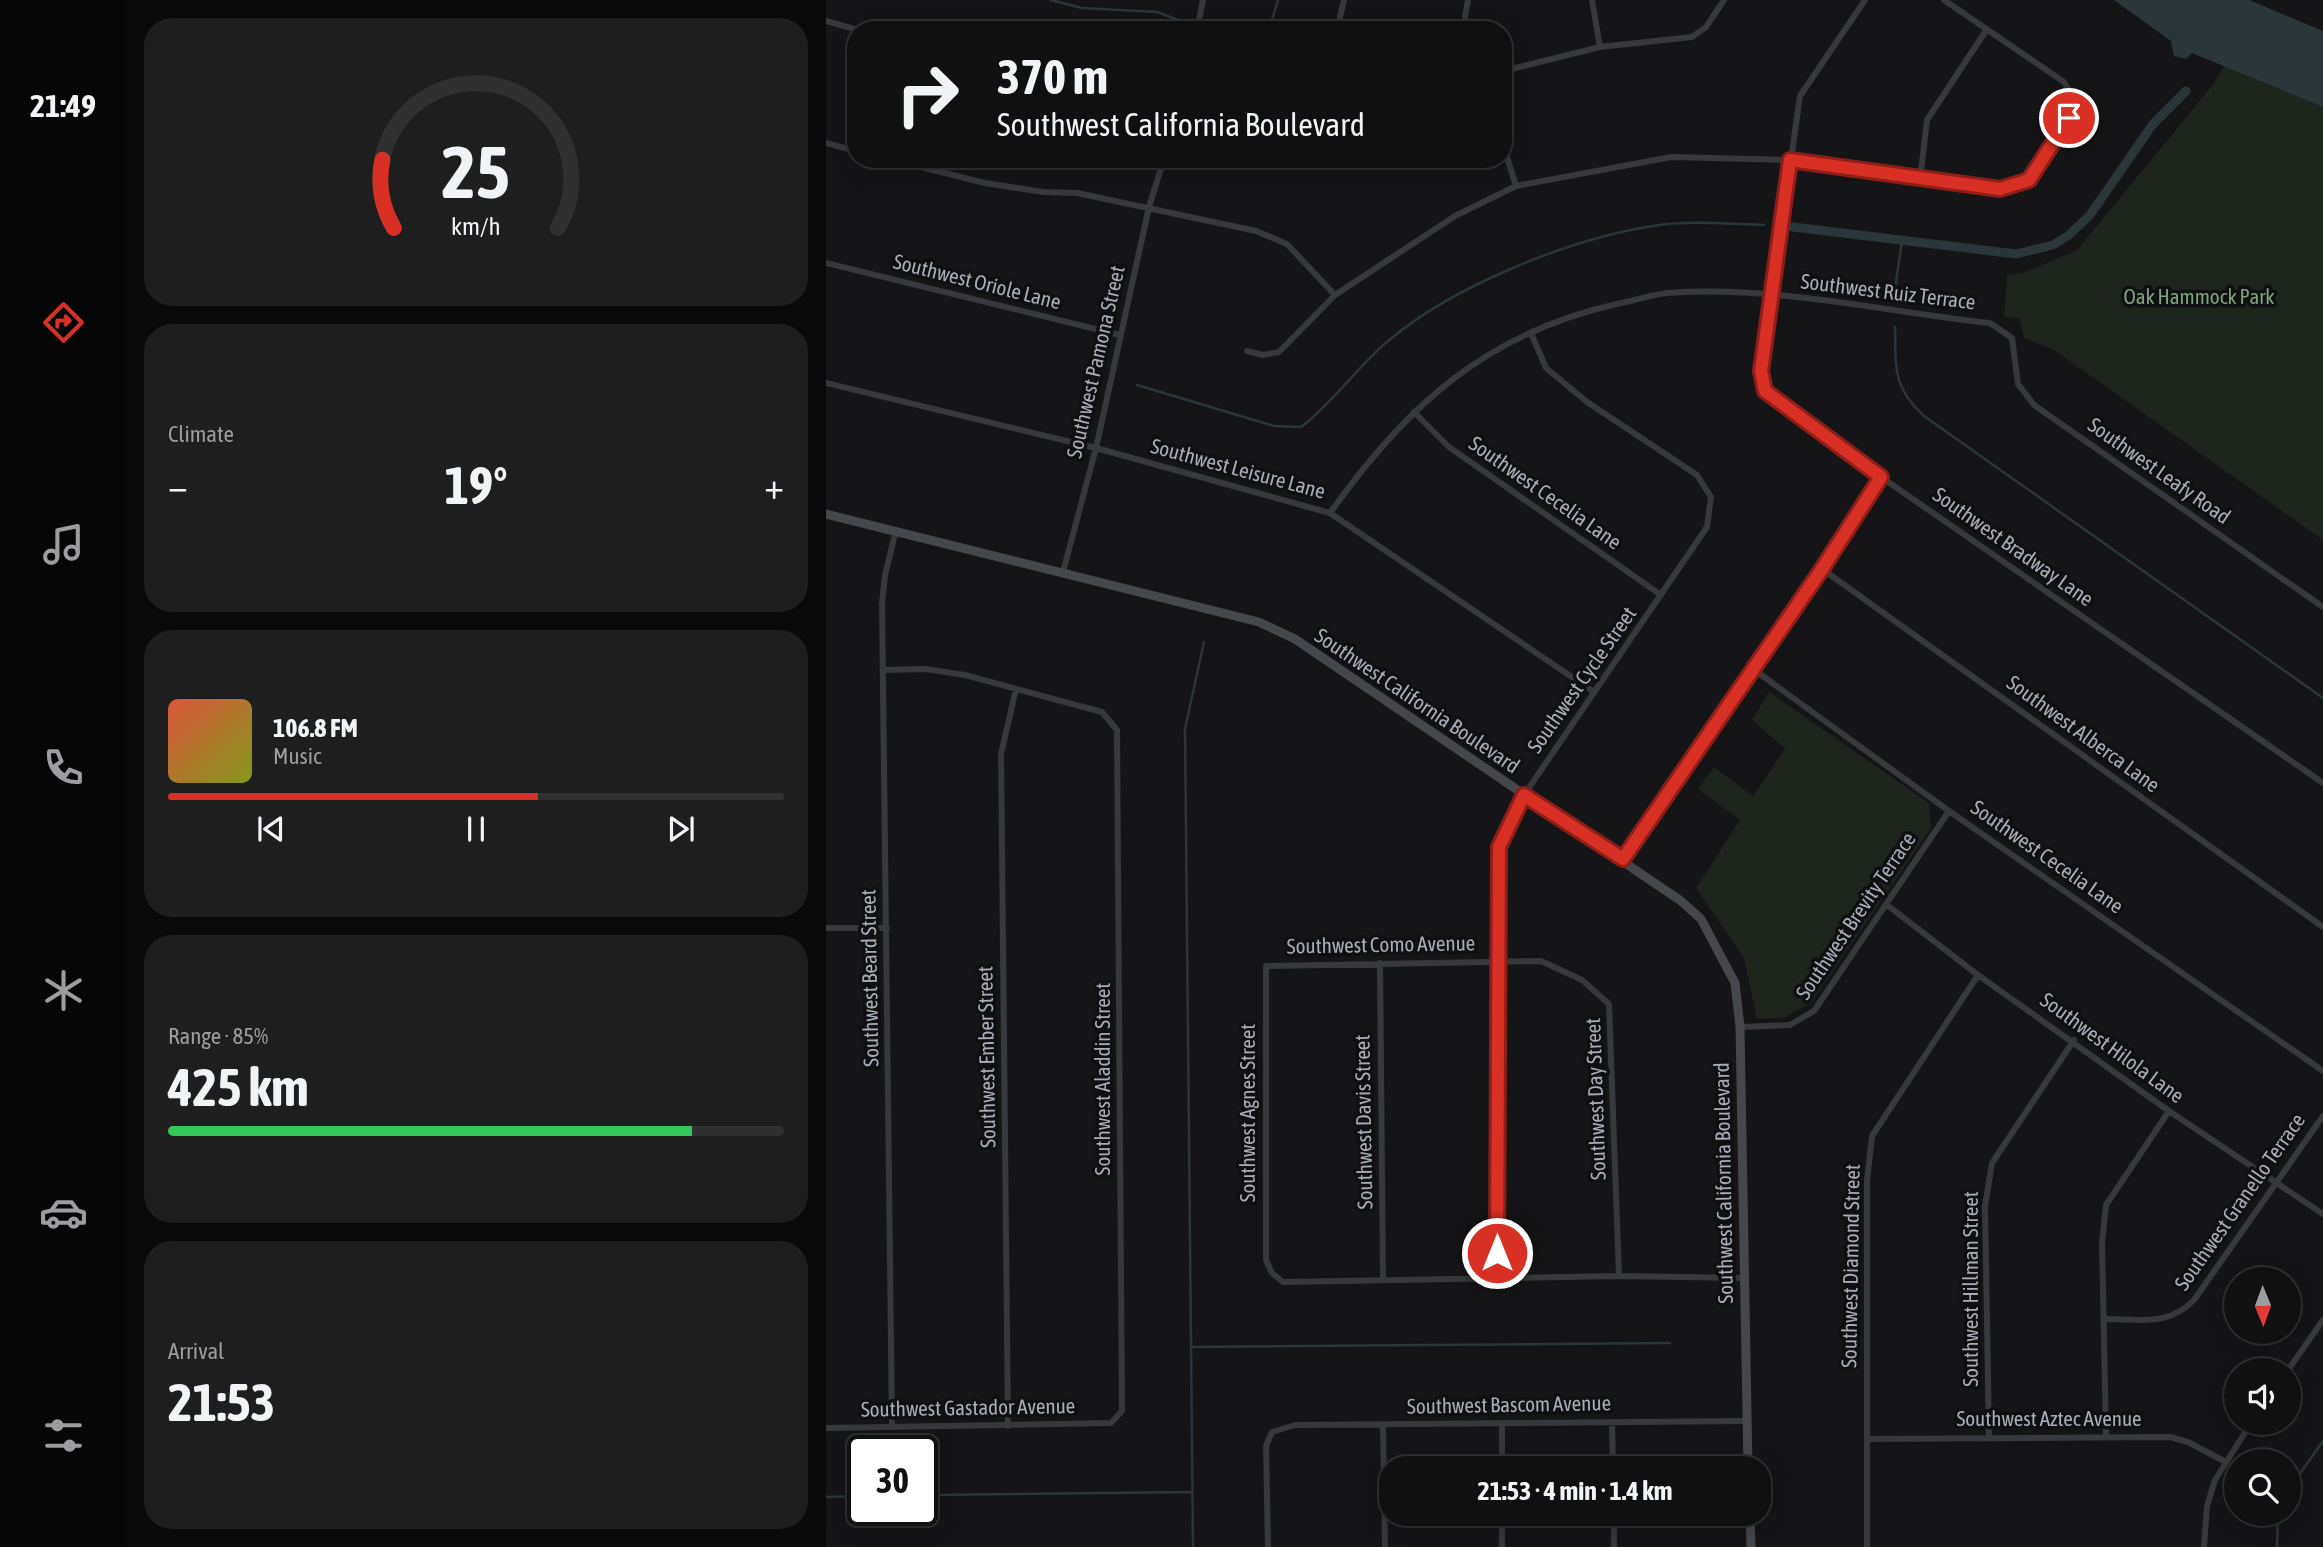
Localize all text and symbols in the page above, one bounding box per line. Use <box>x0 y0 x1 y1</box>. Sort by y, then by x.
text: 370 m <box>997 48 1108 104</box>
icon: right <box>882 49 973 140</box>
text: 21:49 <box>30 87 96 124</box>
pin <box>2039 88 2099 148</box>
icon: arrive <box>2050 99 2088 137</box>
text: Southwest California Boulevard <box>997 106 1365 143</box>
text: 25 <box>442 130 510 213</box>
text: km/h <box>451 212 501 240</box>
street label: Southwest Oriole Lane <box>891 249 1063 313</box>
street label: Southwest Pamona Street <box>1061 263 1129 460</box>
street label: Southwest Ruiz Terrace <box>1799 268 1977 314</box>
park label: Oak Hammock Park <box>2123 284 2275 308</box>
icon: directions <box>39 298 88 347</box>
street label: Southwest Leafy Road <box>2084 412 2235 528</box>
text: Climate <box>168 421 234 447</box>
street label: Southwest Cecelia Lane <box>1465 431 1626 554</box>
street label: Southwest Leisure Lane <box>1148 433 1328 503</box>
text: 19° <box>444 455 508 515</box>
text: − <box>168 464 188 507</box>
text: + <box>764 464 784 507</box>
street label: Southwest Bradway Lane <box>1929 482 2098 610</box>
icon: music <box>39 520 88 569</box>
street label: Southwest Cycle Street <box>1522 602 1641 757</box>
street label: Southwest California Boulevard <box>1311 623 1524 778</box>
street label: Southwest Alberca Lane <box>2003 670 2165 797</box>
text: 106.8 FM <box>273 713 358 743</box>
icon: phone <box>39 743 88 792</box>
text: Music <box>273 743 321 769</box>
street label: Southwest Cecelia Lane <box>1967 795 2128 918</box>
icon: previous <box>252 810 290 848</box>
icon: pause <box>457 810 495 848</box>
icon: next <box>662 810 700 848</box>
street label: Southwest Brevity Terrace <box>1790 827 1920 1004</box>
street label: Southwest Beard Street <box>855 889 883 1067</box>
street label: Southwest Como Avenue <box>1286 930 1475 958</box>
icon: climate <box>39 966 88 1015</box>
street label: Southwest Ember Street <box>972 966 1000 1148</box>
street label: Southwest Aladdin Street <box>1090 983 1114 1175</box>
street label: Southwest Hilola Lane <box>2036 987 2189 1107</box>
street label: Southwest Day Street <box>1580 1017 1610 1181</box>
text: Range · 85% <box>168 1023 268 1049</box>
street label: Southwest Agnes Street <box>1235 1024 1259 1202</box>
street label: Southwest Davis Street <box>1349 1035 1377 1210</box>
text: 425 km <box>168 1057 309 1117</box>
street label: Southwest California Boulevard <box>1709 1062 1737 1304</box>
street label: Southwest Granello Terrace <box>2169 1109 2309 1294</box>
street label: Southwest Diamond Street <box>1836 1164 1864 1368</box>
icon: car <box>39 1188 88 1237</box>
street label: Southwest Hillman Street <box>1958 1191 1982 1387</box>
position arrow <box>1460 1216 1534 1290</box>
north arrow <box>2224 1267 2301 1344</box>
map controls <box>2224 1267 2301 1526</box>
text: Arrival <box>168 1338 224 1364</box>
button: sound <box>2224 1358 2301 1435</box>
text: 21:53 <box>168 1372 275 1432</box>
street label: Southwest Bascom Avenue <box>1407 1390 1611 1418</box>
street label: Southwest Gastador Avenue <box>861 1393 1075 1421</box>
street label: Southwest Aztec Avenue <box>1956 1406 2142 1430</box>
icon: filters <box>39 1411 88 1460</box>
speed limit sign: 30 <box>847 1435 938 1526</box>
button: search <box>2224 1449 2301 1526</box>
text: 21:53 · 4 min · 1.4 km <box>1478 1476 1672 1506</box>

